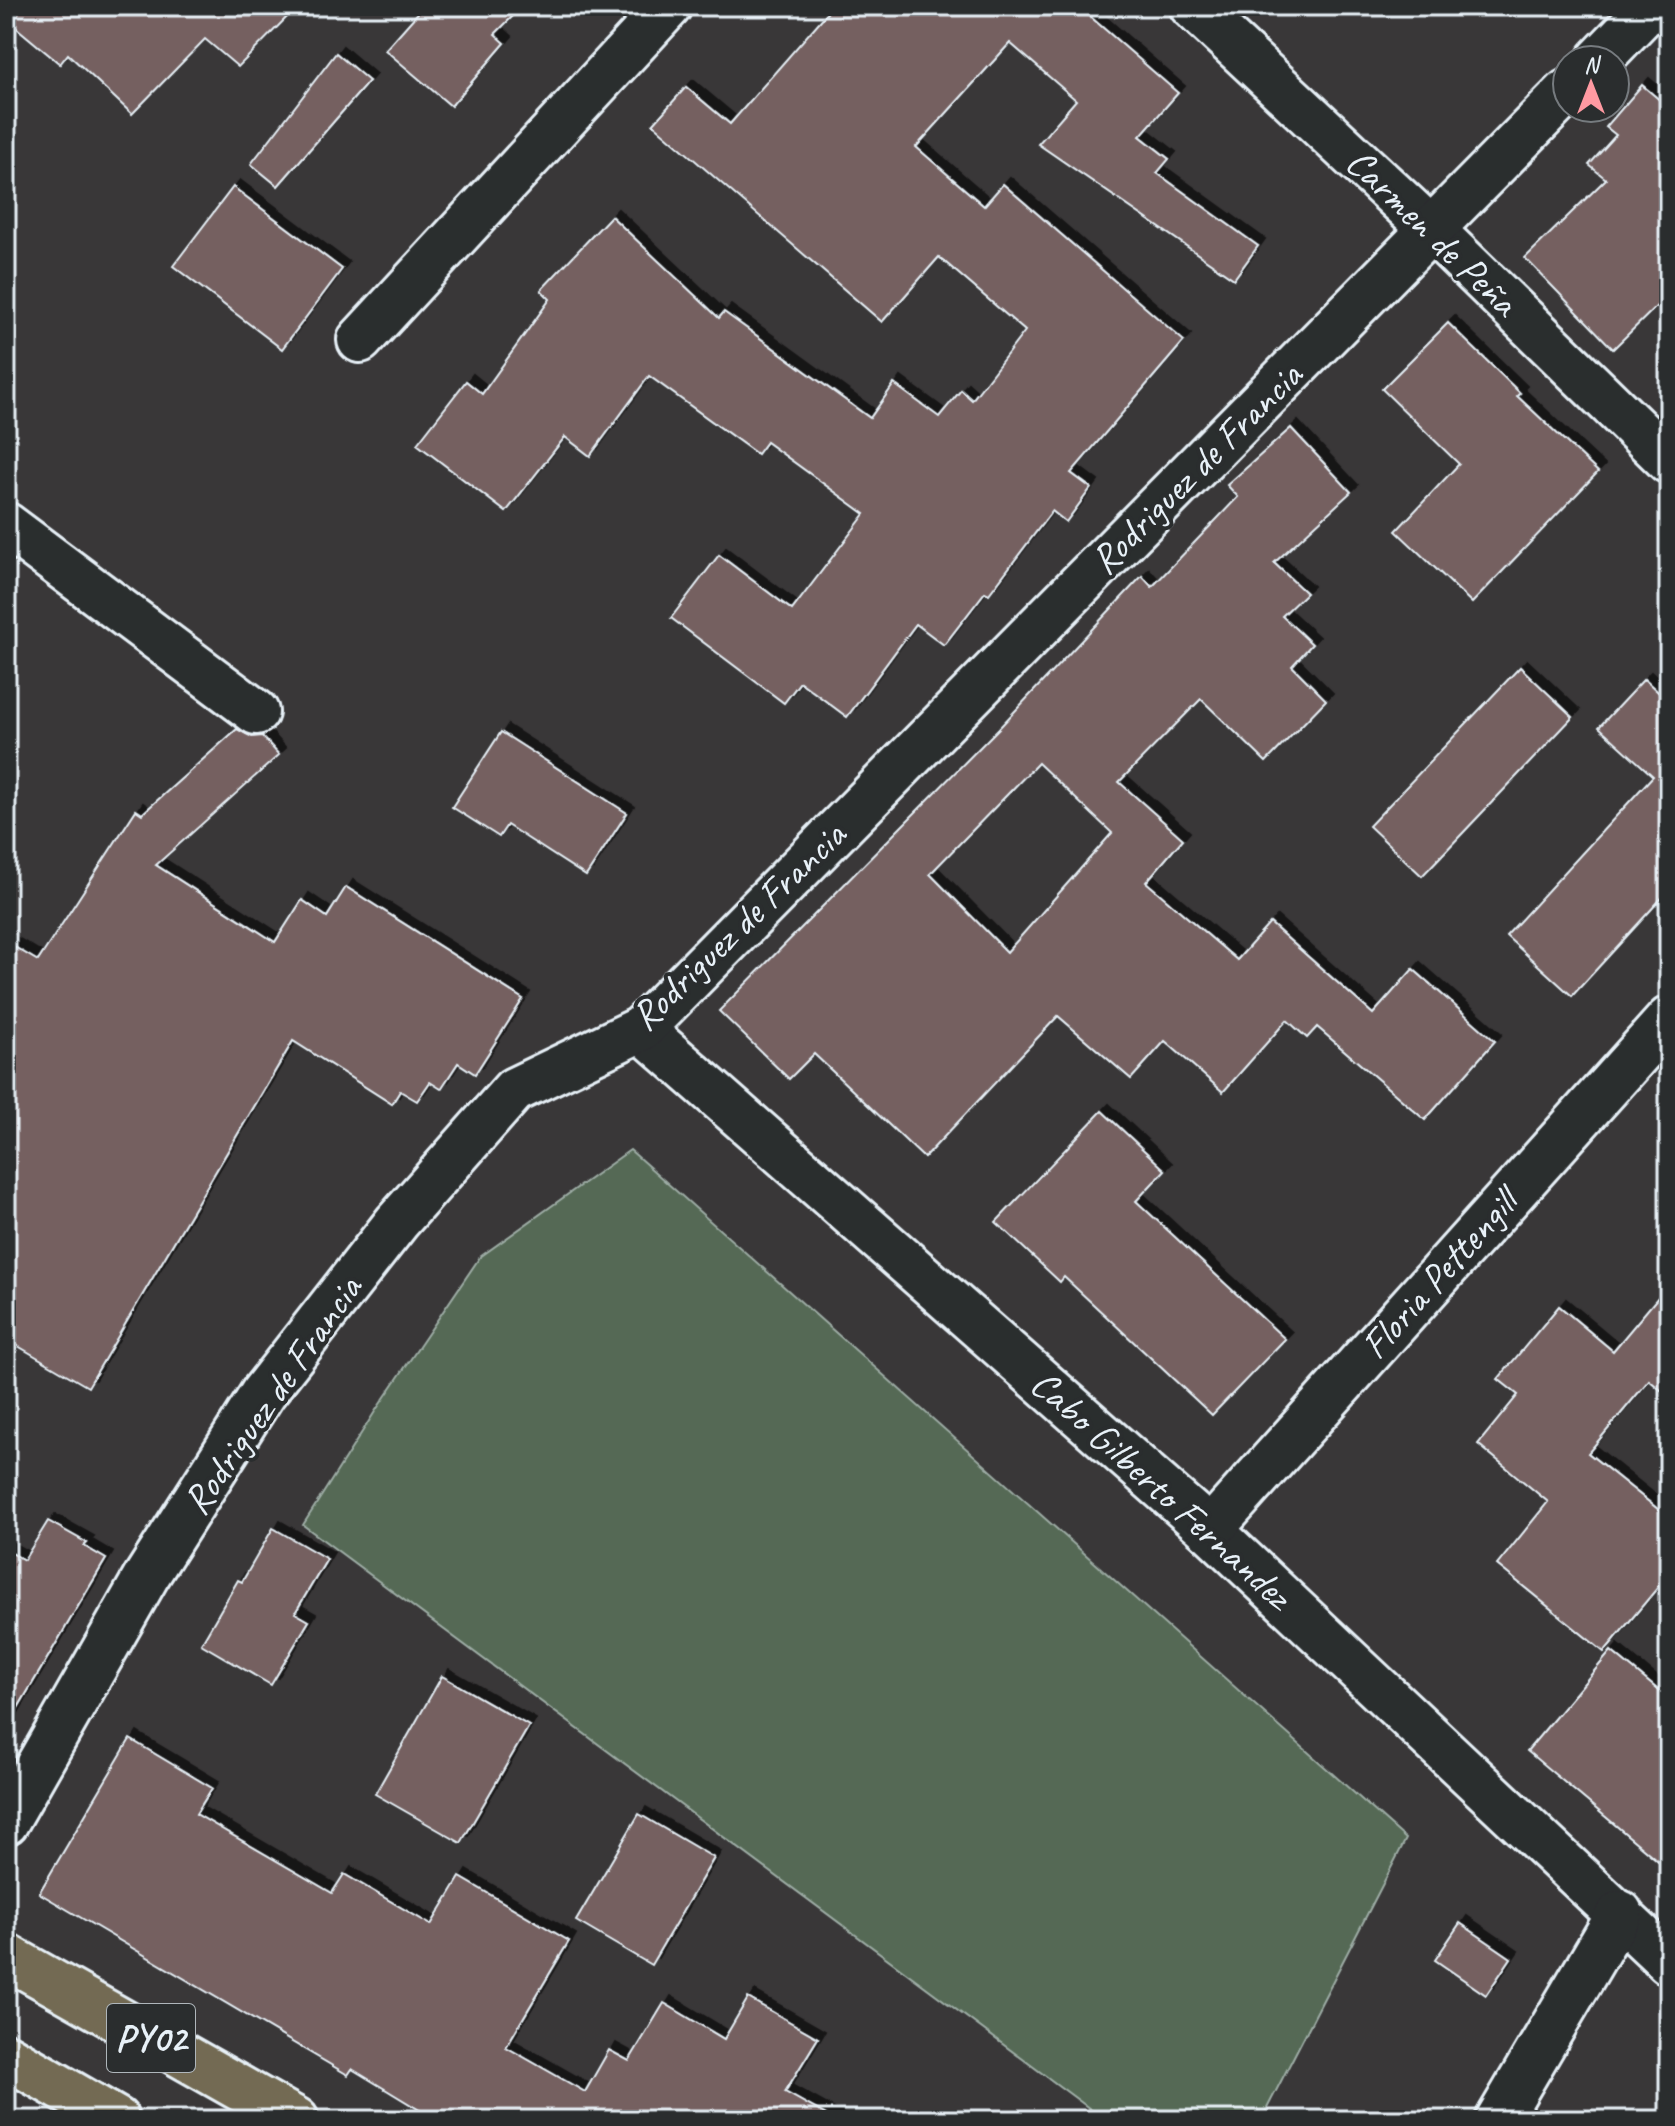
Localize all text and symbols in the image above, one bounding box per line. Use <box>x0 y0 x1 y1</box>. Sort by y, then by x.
north arrow <box>1551 44 1631 124</box>
text: N <box>1584 51 1601 79</box>
street label: Carmen de Peña <box>1335 137 1531 328</box>
street label: Rodriguez de Francia <box>1079 349 1315 585</box>
street label: Rodriguez de Francia <box>620 809 858 1041</box>
street label: Floria Pettengill <box>1350 1174 1532 1369</box>
street label: Rodriguez de Francia <box>171 1264 374 1524</box>
street label: Cabo Gilberto Fernandez <box>1020 1359 1305 1622</box>
road number: PY02 <box>107 2004 195 2072</box>

